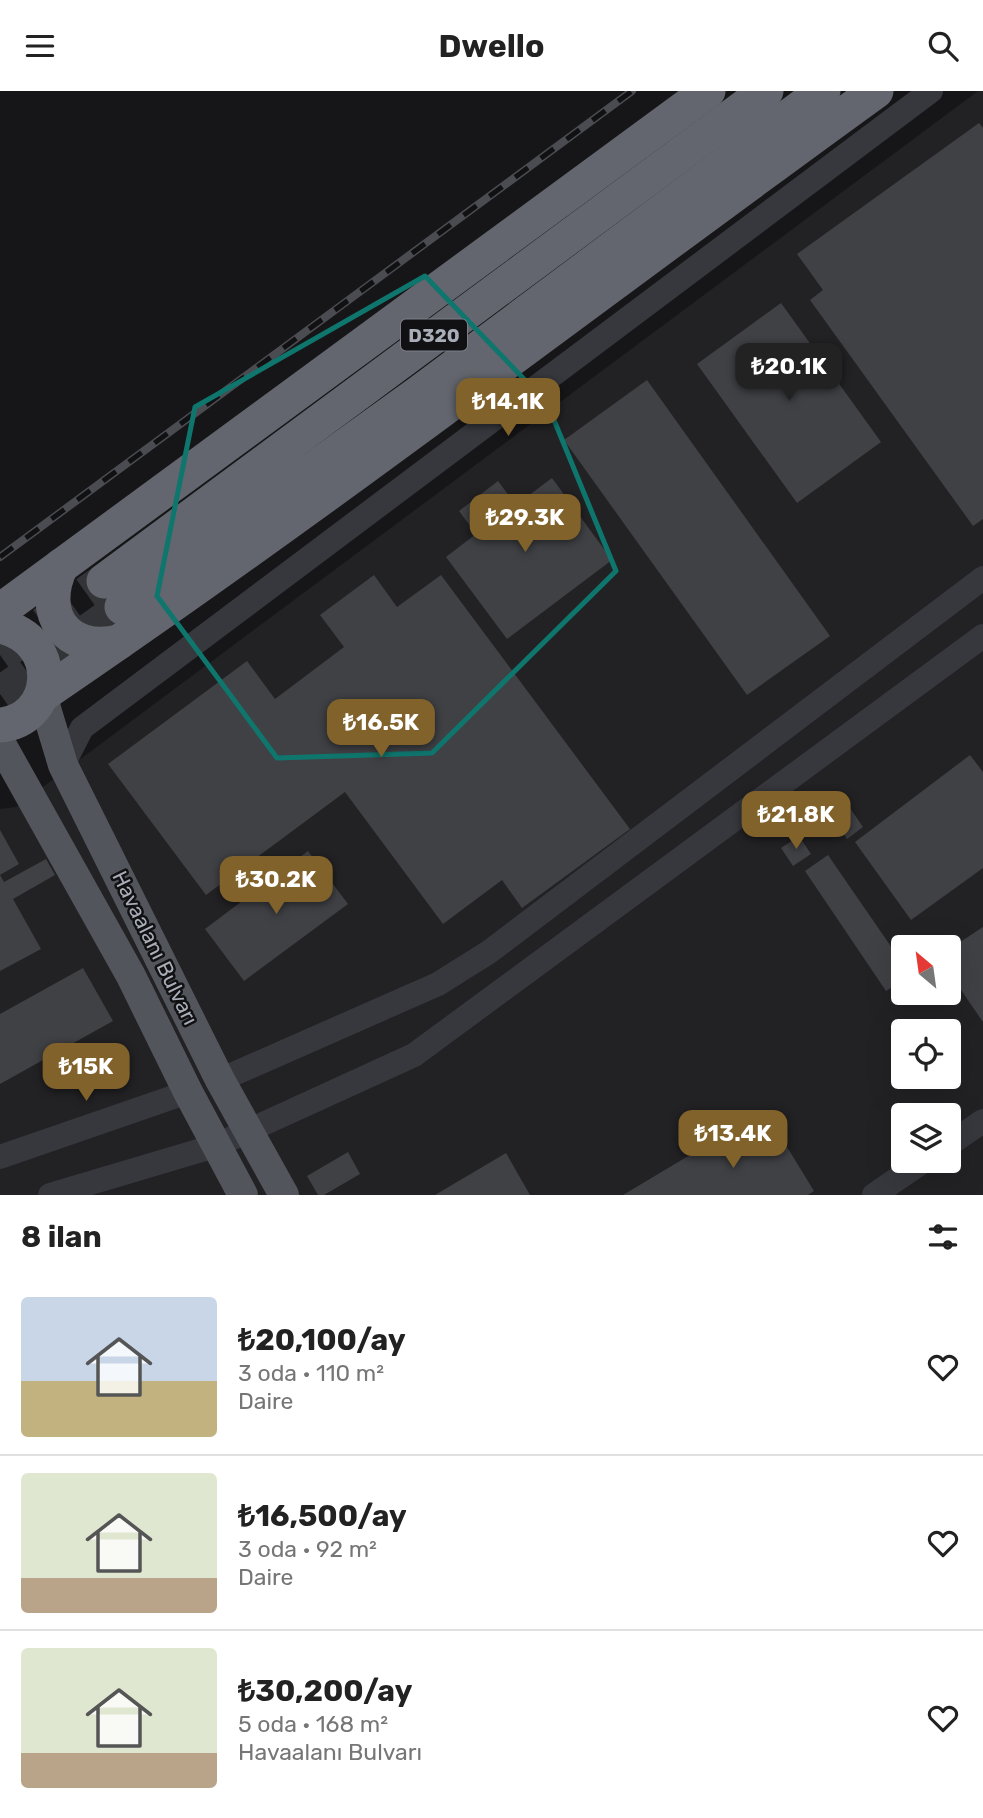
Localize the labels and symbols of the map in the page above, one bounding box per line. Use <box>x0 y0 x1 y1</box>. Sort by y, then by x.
road number: D320 <box>401 319 467 351</box>
pin: ₺20.1K <box>732 343 846 403</box>
pin: ₺14.1K <box>451 379 565 438</box>
pin: ₺29.3K <box>468 495 582 554</box>
pin: ₺16.5K <box>324 699 438 759</box>
pin: ₺21.8K <box>739 791 853 851</box>
pin: ₺30.2K <box>219 857 333 916</box>
street label: Havaalanı Bulvarı <box>107 867 204 1029</box>
north arrow <box>891 935 961 1005</box>
pin: ₺15K <box>45 1044 127 1103</box>
pin: ₺13.4K <box>676 1111 790 1170</box>

